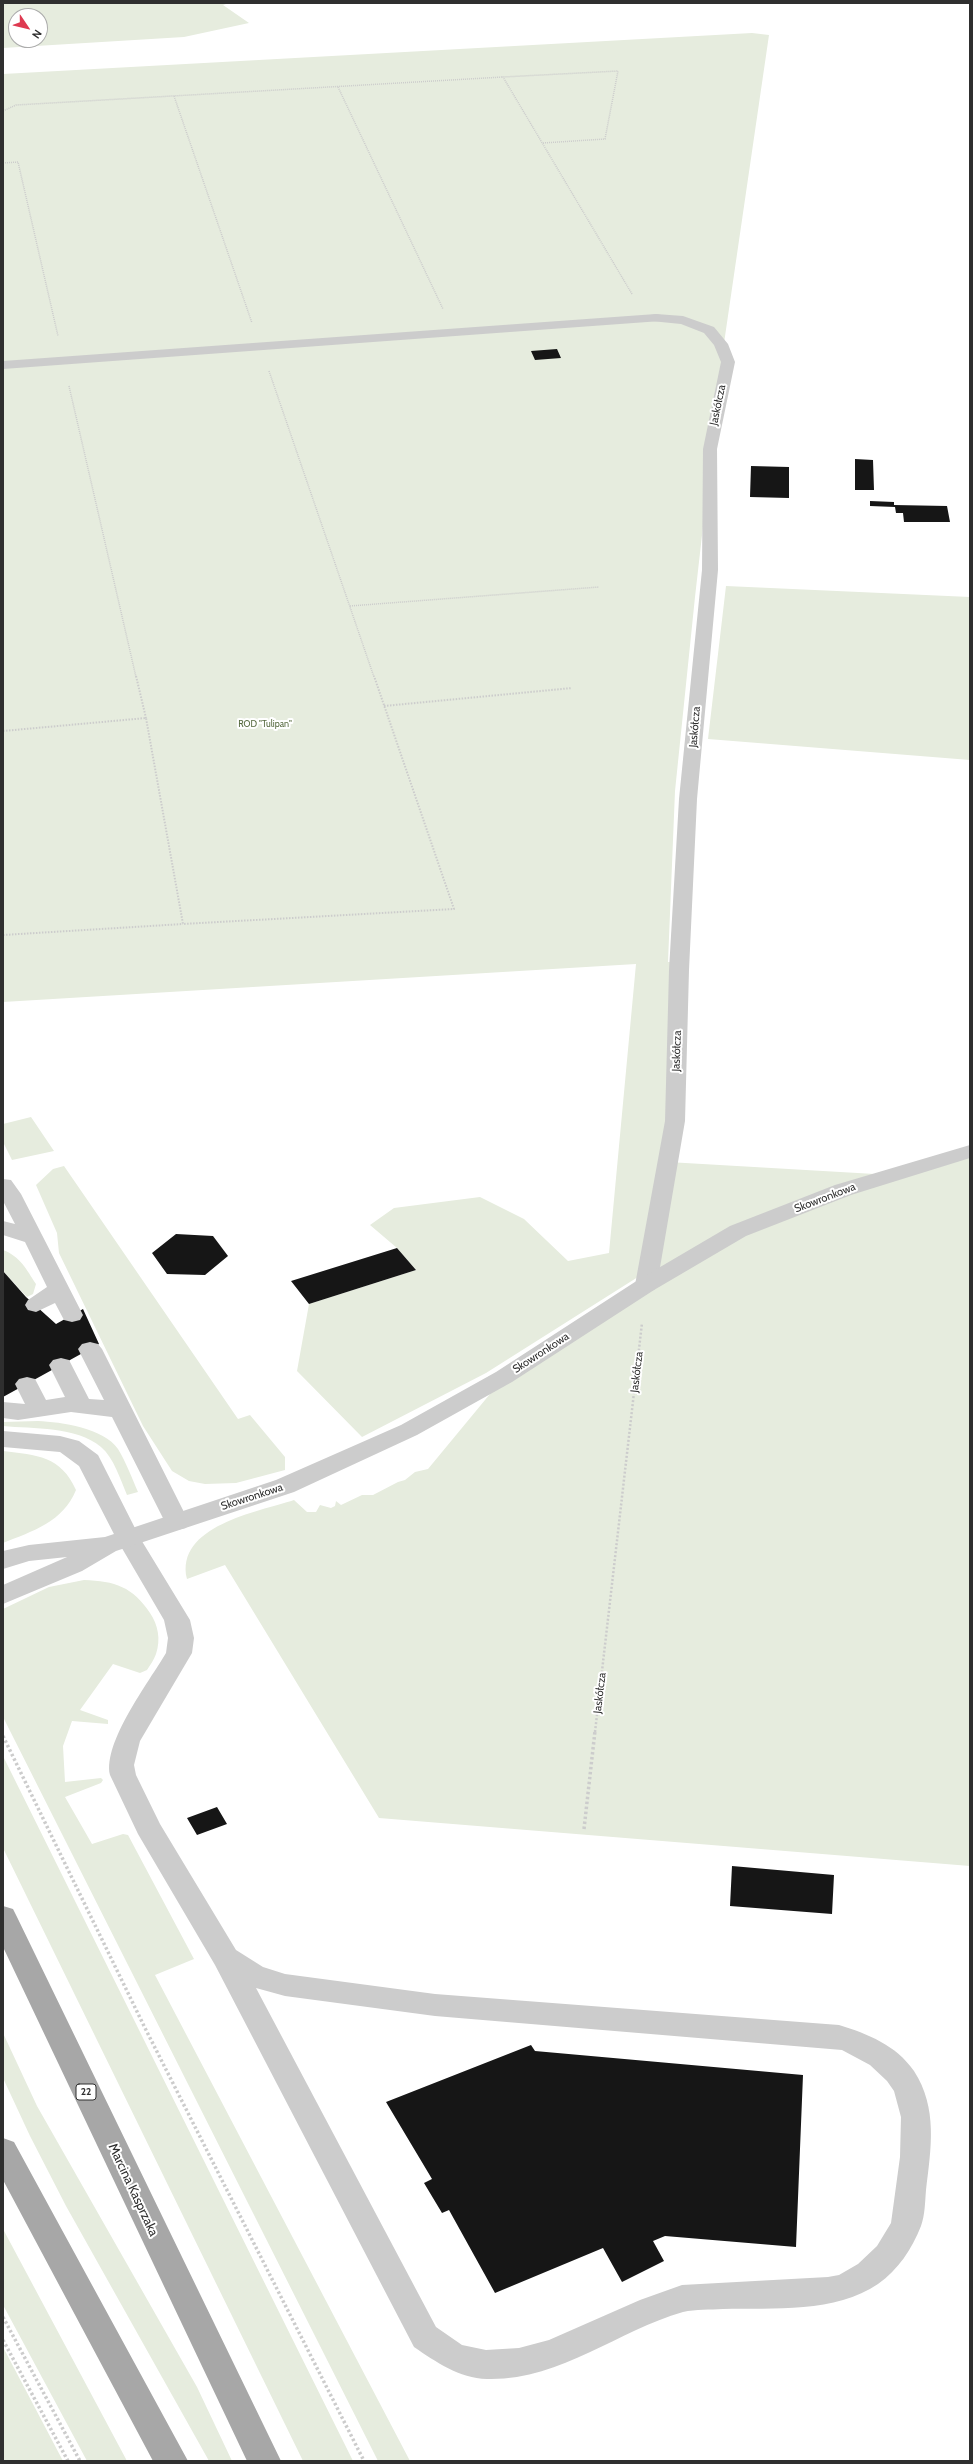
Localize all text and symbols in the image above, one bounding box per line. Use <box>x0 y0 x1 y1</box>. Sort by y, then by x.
north arrow <box>8 8 48 48</box>
text: N <box>29 27 45 42</box>
street label: Jaskółcza <box>707 383 729 427</box>
street label: Jaskółcza <box>687 706 703 748</box>
park label: ROD "Tulipan" <box>238 719 292 729</box>
street label: Jaskółcza <box>670 1030 684 1072</box>
street label: Skowronkowa <box>793 1180 857 1216</box>
street label: Skowronkowa <box>510 1330 572 1376</box>
street label: Jaskółcza <box>628 1351 646 1393</box>
street label: Skowronkowa <box>219 1481 285 1513</box>
street label: Jaskółcza <box>591 1672 609 1714</box>
road number: 22 <box>76 2084 96 2100</box>
street label: Marcina Kasprzaka <box>105 2141 161 2239</box>

